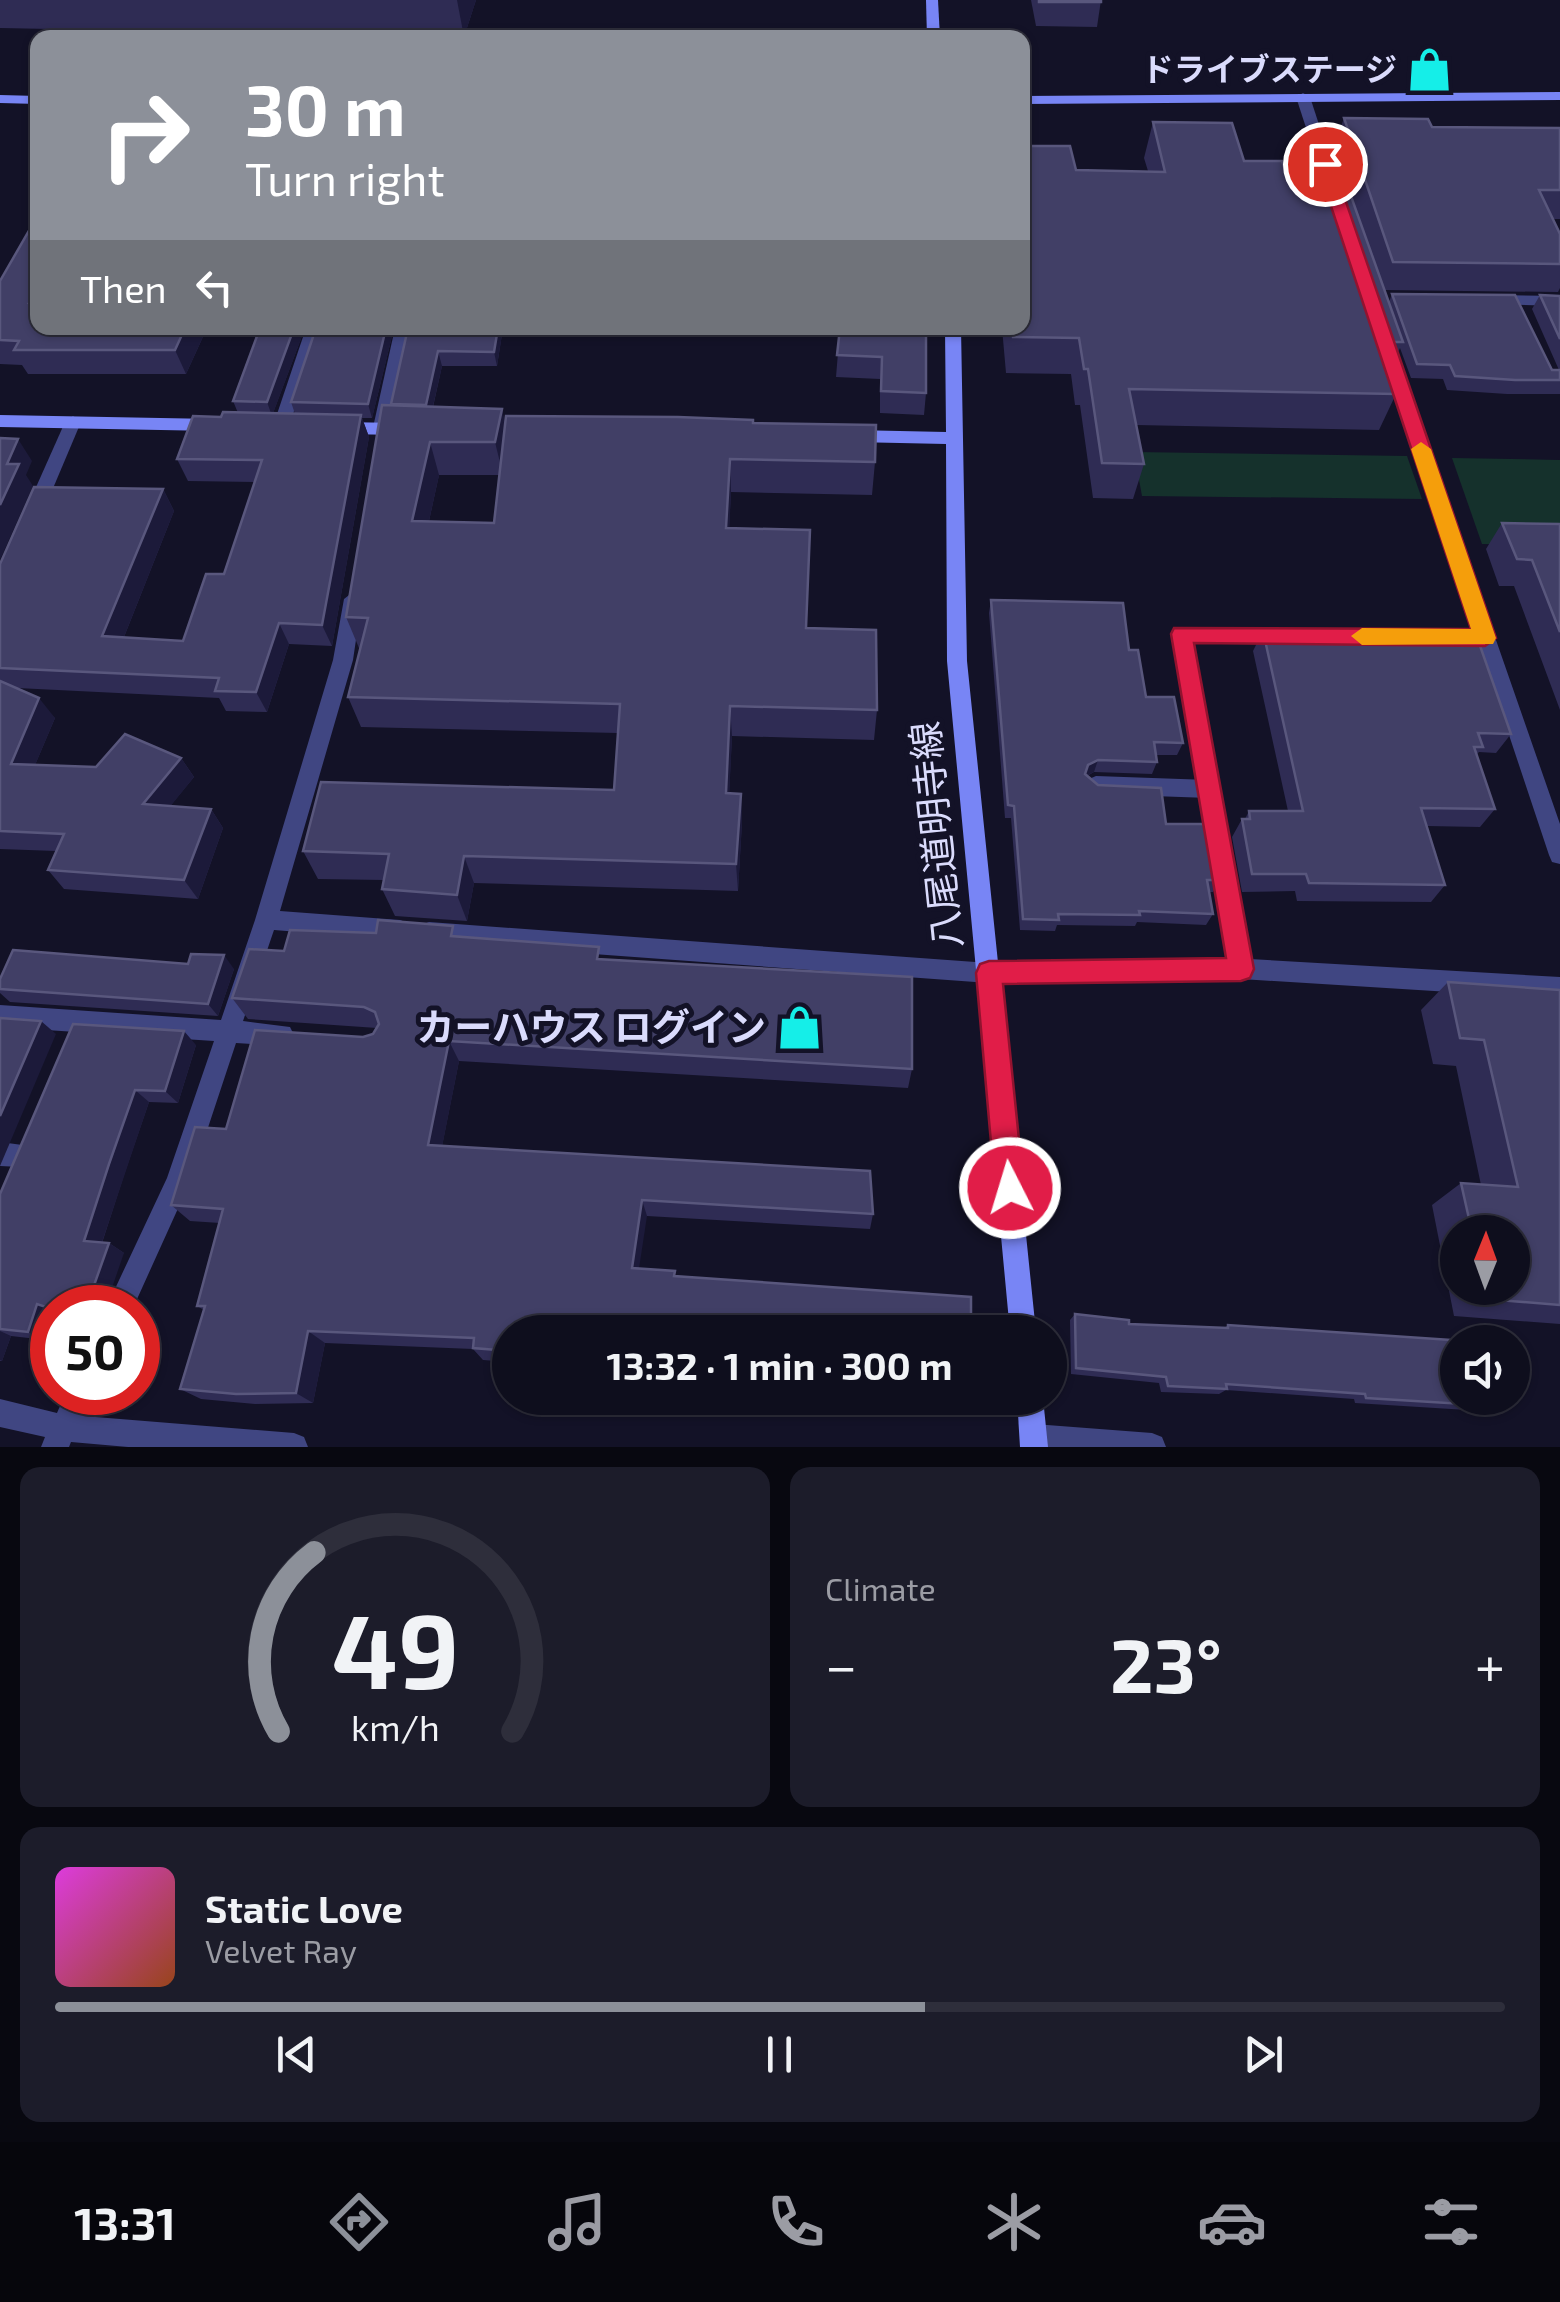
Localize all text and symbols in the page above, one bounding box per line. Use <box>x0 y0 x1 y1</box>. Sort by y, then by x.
shop icon: ドライブステージ <box>1406 46 1454 94</box>
place label: ドライブステージ <box>1142 49 1397 87</box>
text: 30 m <box>245 66 406 150</box>
icon: right <box>80 70 210 200</box>
pin <box>1283 122 1368 207</box>
icon: arrive <box>1298 137 1353 192</box>
text: Turn right <box>245 151 445 205</box>
icon: left <box>187 260 242 315</box>
text: Then <box>80 265 167 311</box>
street label: 八尾道明寺線 <box>900 719 970 951</box>
place label: カーハウス ログイン <box>417 1003 766 1049</box>
shop icon: カーハウス ログイン <box>775 1004 823 1052</box>
position arrow <box>958 1136 1062 1240</box>
north arrow <box>1440 1215 1530 1305</box>
map controls <box>1440 1215 1530 1415</box>
speed limit sign: 50 <box>30 1285 160 1415</box>
button: sound <box>1440 1325 1530 1415</box>
text: 13:32 · 1 min · 300 m <box>607 1342 952 1388</box>
text: Climate <box>825 1569 936 1607</box>
text: 49 <box>331 1585 459 1710</box>
text: 23° <box>1110 1618 1222 1708</box>
text: − <box>825 1631 857 1697</box>
text: + <box>1475 1631 1505 1697</box>
text: km/h <box>351 1705 439 1748</box>
text: Static Love <box>205 1885 403 1931</box>
text: Velvet Ray <box>205 1931 357 1969</box>
icon: previous <box>269 2027 324 2082</box>
icon: pause <box>752 2027 807 2082</box>
icon: next <box>1236 2027 1291 2082</box>
icon: directions <box>324 2187 394 2257</box>
icon: music <box>542 2187 612 2257</box>
icon: phone <box>761 2187 831 2257</box>
icon: climate <box>979 2187 1049 2257</box>
icon: car <box>1197 2187 1267 2257</box>
icon: filters <box>1416 2187 1486 2257</box>
text: 13:31 <box>74 2195 176 2249</box>

